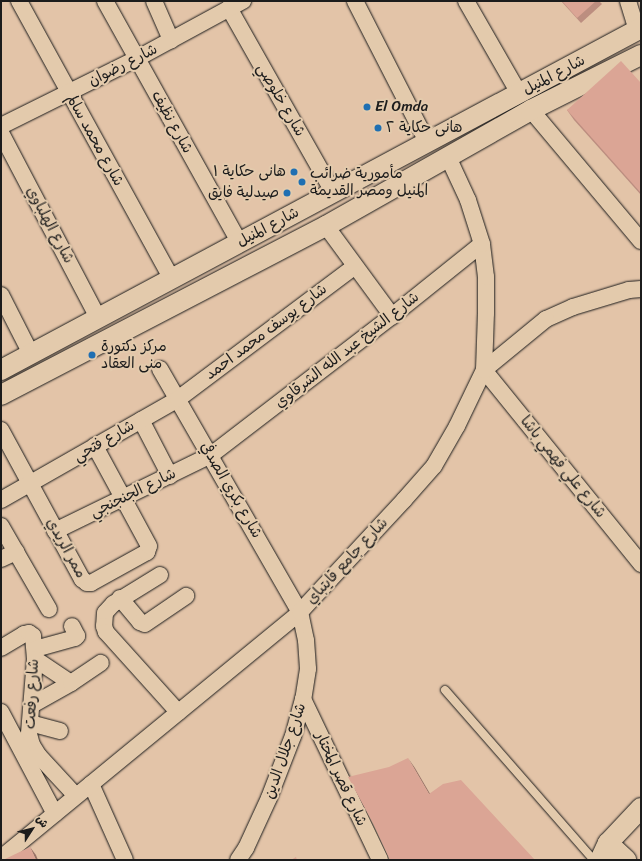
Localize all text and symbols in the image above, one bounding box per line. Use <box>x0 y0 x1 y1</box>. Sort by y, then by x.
street label: شارع رضوان <box>86 40 160 90</box>
street label: شارع المنيل <box>520 51 588 99</box>
street label: شارع خلوصي <box>253 60 309 140</box>
street label: شارع نظيف <box>147 88 197 156</box>
street label: شارع محمد سالم <box>62 91 128 189</box>
place label: El Omda <box>375 98 428 116</box>
marker: El Omda <box>362 102 372 112</box>
place label: هانى حكاية ٢ <box>386 119 463 137</box>
marker: هانى حكاية ٢ <box>373 123 383 133</box>
place label: هانى حكاية ١ <box>213 163 286 181</box>
place label: مأمورية ضرائب المنيل ومصر القديمة <box>310 164 428 199</box>
marker: هانى حكاية ١ <box>289 167 299 177</box>
marker: مأمورية ضرائب المنيل ومصر القديمة <box>297 177 307 187</box>
street label: شارع الهلباوي <box>22 184 78 266</box>
place label: صيدلية فايق <box>208 184 279 202</box>
marker: صيدلية فايق <box>282 188 292 198</box>
street label: شارع المنيل <box>234 203 302 251</box>
street label: شارع يوسف محمد احمد <box>201 280 331 384</box>
street label: شارع الشيخ عبد الله الشرقاوي <box>271 288 423 412</box>
place label: مركز دكتورة منى العقاد <box>101 337 167 372</box>
marker: مركز دكتورة منى العقاد <box>86 349 98 361</box>
street label: شارع علي فهمي باشا <box>516 412 610 522</box>
street label: شارع فتحي <box>70 416 138 466</box>
street label: شارع بكري الصدفي <box>196 439 266 541</box>
street label: شارع الجنجنجي <box>87 464 179 522</box>
street label: شارع جامع قايتباي <box>302 514 392 608</box>
street label: ممر الريدي <box>42 515 90 581</box>
street label: شارع رفعت <box>21 658 43 730</box>
street label: شارع جلال الدين <box>260 701 310 801</box>
street label: شارع قصر المختار <box>311 729 371 829</box>
north arrow <box>12 809 52 849</box>
text: ش <box>31 811 53 832</box>

